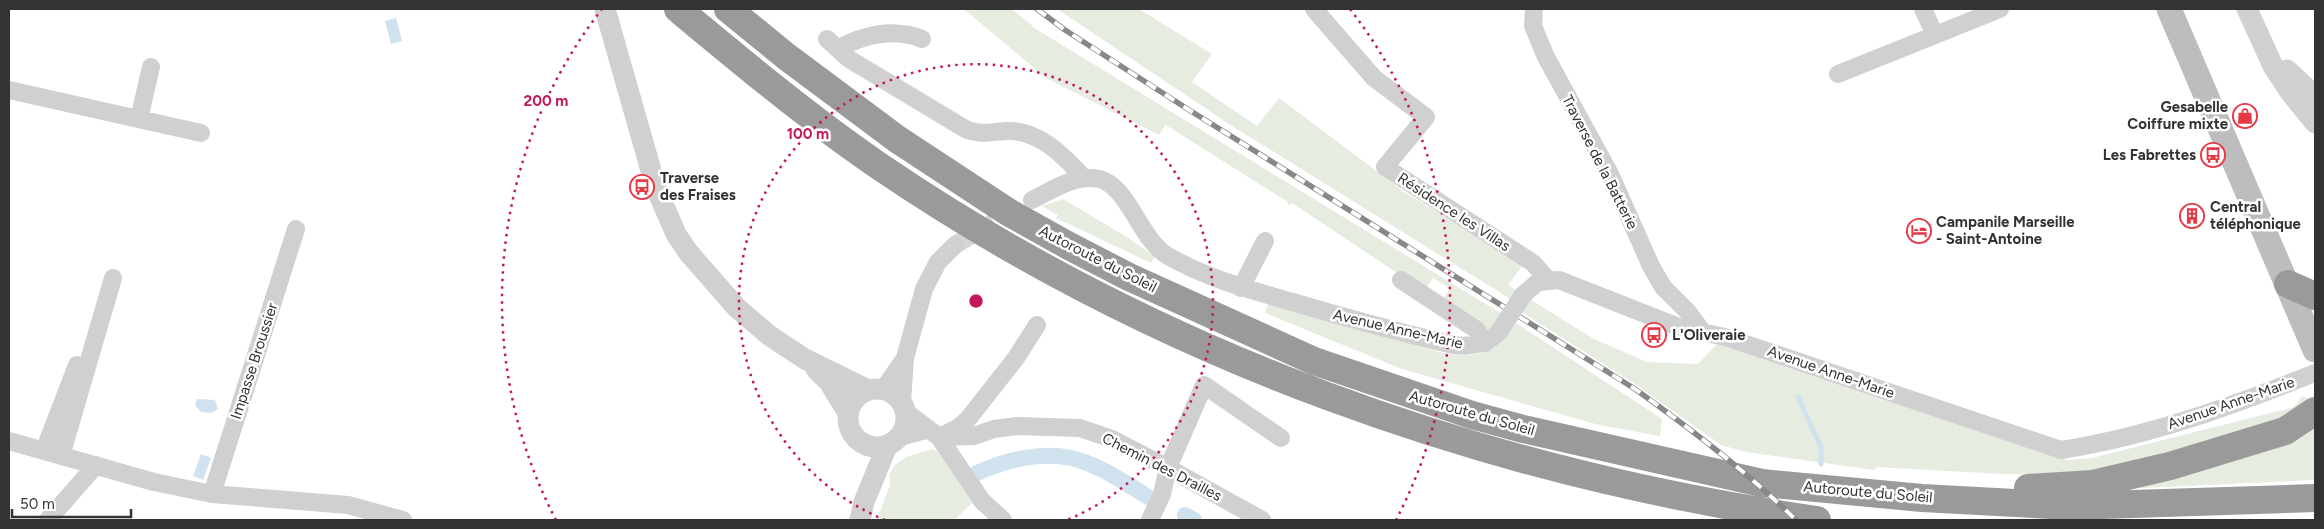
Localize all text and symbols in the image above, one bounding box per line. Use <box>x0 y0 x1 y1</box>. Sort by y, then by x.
text: 200 m <box>524 92 568 110</box>
street label: Traverse de la Batterie <box>1558 92 1642 232</box>
place label: Gesabelle Coiffure mixte <box>2127 98 2229 133</box>
shop icon: Gesabelle Coiffure mixte <box>2232 103 2258 129</box>
text: 100 m <box>787 125 829 143</box>
bus stop icon: Les Fabrettes <box>2200 142 2226 168</box>
place label: Les Fabrettes <box>2103 146 2196 164</box>
place label: Traverse des Fraises <box>660 169 736 204</box>
street label: Résidence les Villas <box>1394 169 1514 255</box>
bus stop icon: Traverse des Fraises <box>629 174 655 200</box>
place label: Central téléphonique <box>2210 198 2301 233</box>
building icon: Central téléphonique <box>2179 203 2205 229</box>
place label: Campanile Marseille - Saint-Antoine <box>1936 213 2075 248</box>
hotel icon: Campanile Marseille - Saint-Antoine <box>1906 218 1932 244</box>
street label: Autoroute du Soleil <box>1036 222 1160 296</box>
centre of rings <box>967 292 985 310</box>
street label: Impasse Broussier <box>227 301 281 421</box>
street label: Avenue Anne-Marie <box>1331 305 1465 353</box>
bus stop icon: L'Oliveraie <box>1641 322 1667 348</box>
place label: L'Oliveraie <box>1672 326 1746 344</box>
street label: Avenue Anne-Marie <box>1765 342 1897 402</box>
street label: Avenue Anne-Marie <box>2165 373 2297 433</box>
street label: Autoroute du Soleil <box>1407 386 1537 440</box>
street label: Chemin des Drailles <box>1099 429 1225 505</box>
street label: Autoroute du Soleil <box>1803 477 1933 507</box>
scale bar <box>12 486 131 518</box>
text: 50 m <box>20 495 55 513</box>

